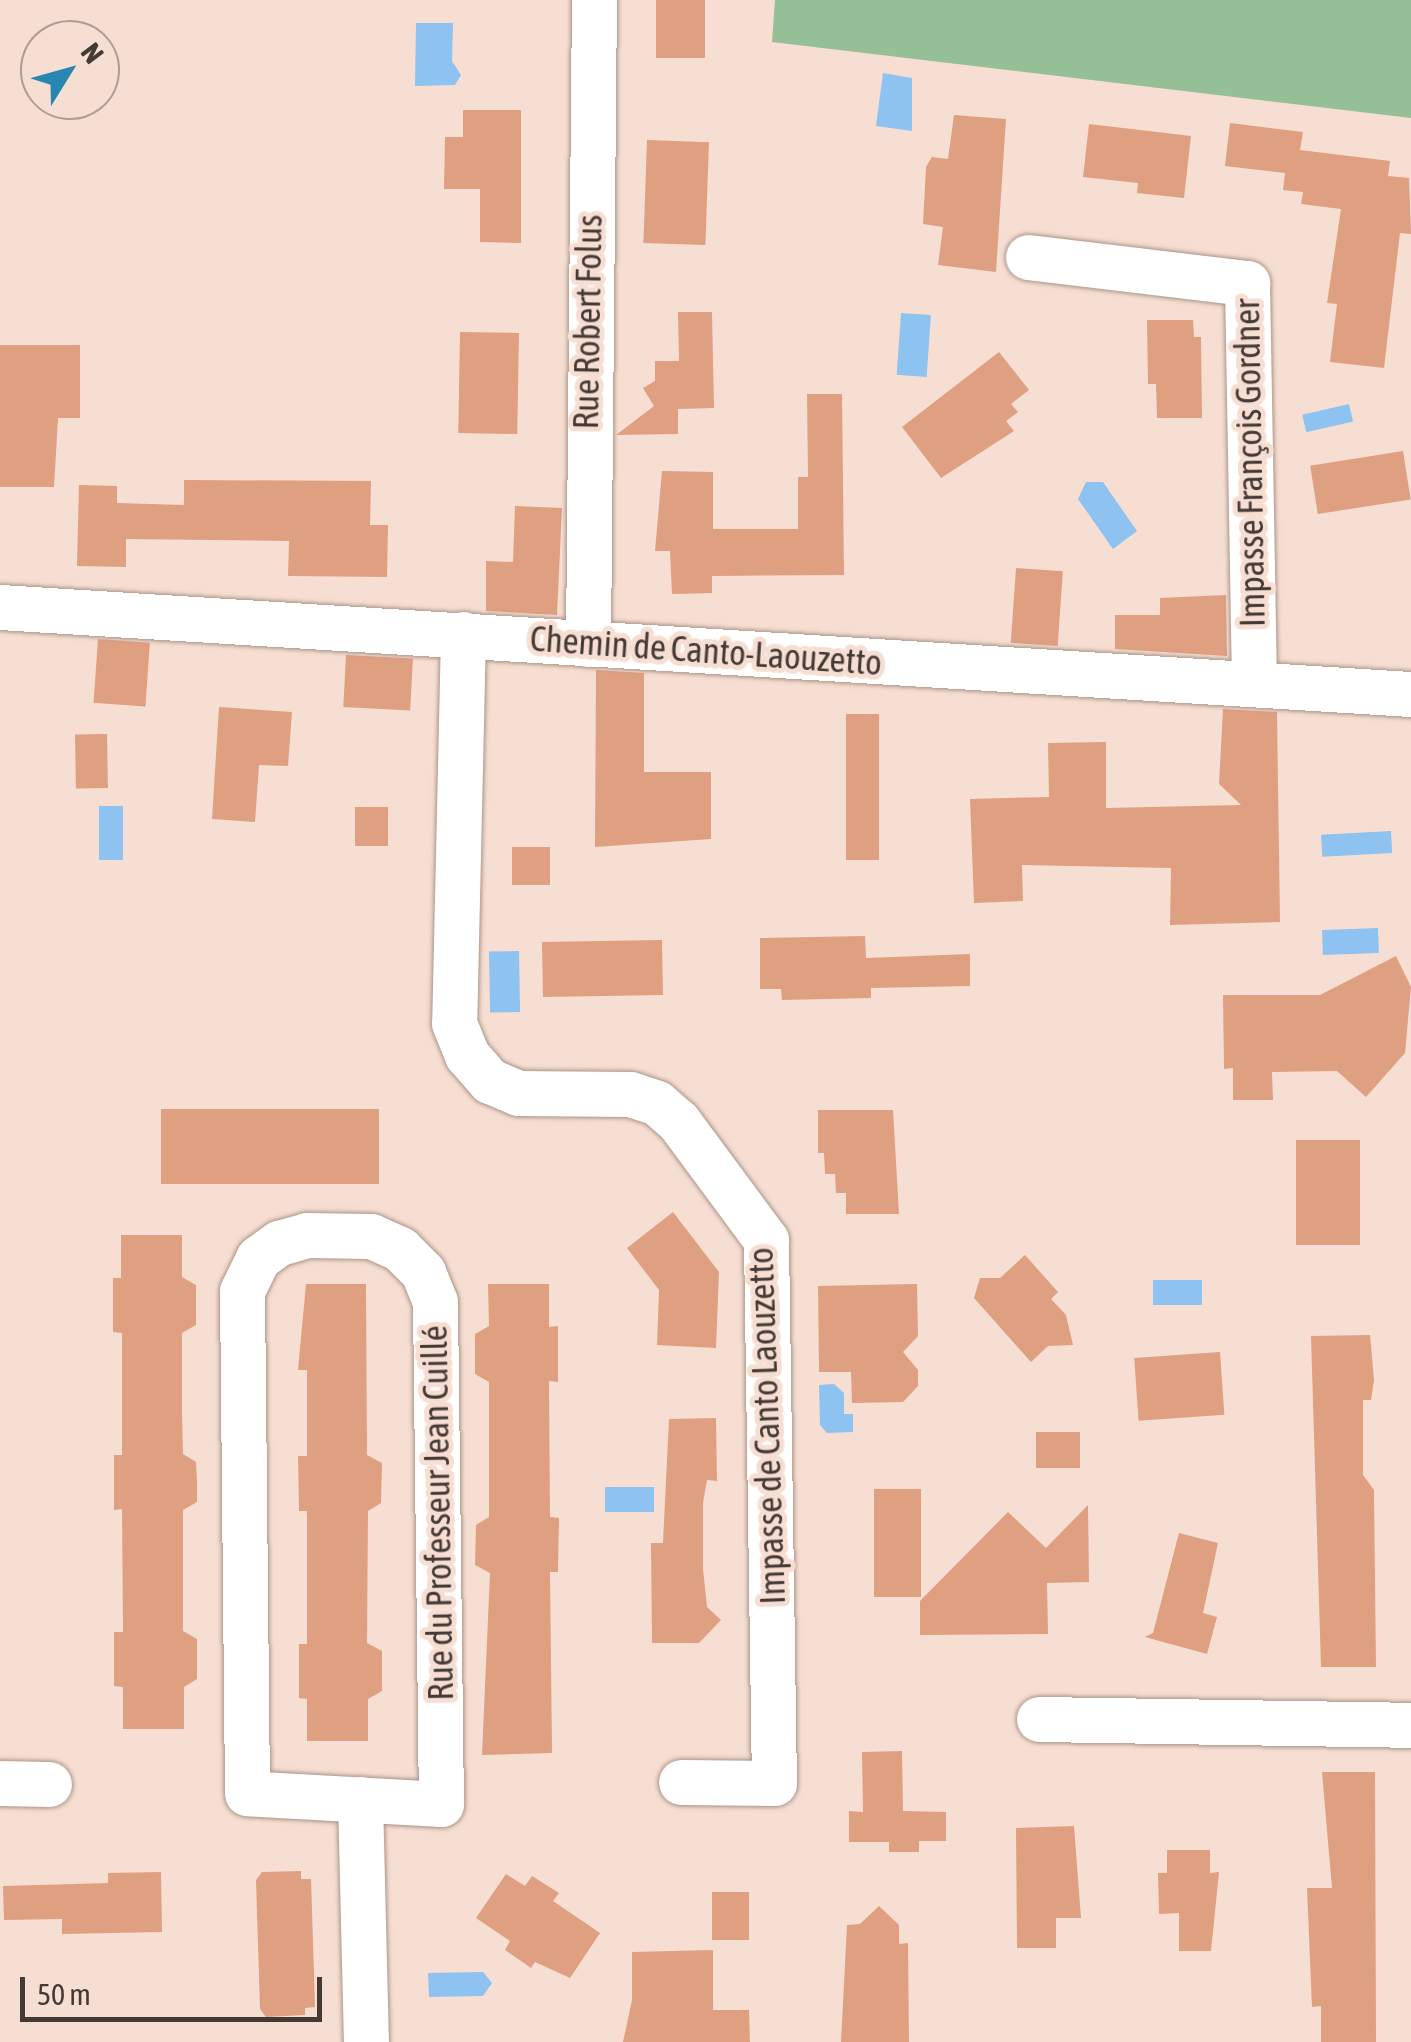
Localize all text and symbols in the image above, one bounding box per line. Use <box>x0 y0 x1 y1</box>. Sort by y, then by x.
north arrow <box>20 20 120 120</box>
text: N <box>75 37 110 69</box>
street label: Rue Robert Folus <box>564 214 610 430</box>
street label: Impasse François Gordner <box>1225 298 1273 628</box>
street label: Chemin de Canto-Laouzetto <box>529 617 883 683</box>
street label: Impasse de Canto Laouzetto <box>739 1247 793 1605</box>
street label: Rue du Professeur Jean Cuillé <box>413 1325 461 1701</box>
scale bar <box>25 1957 328 2019</box>
text: 50 m <box>37 1977 91 2011</box>

